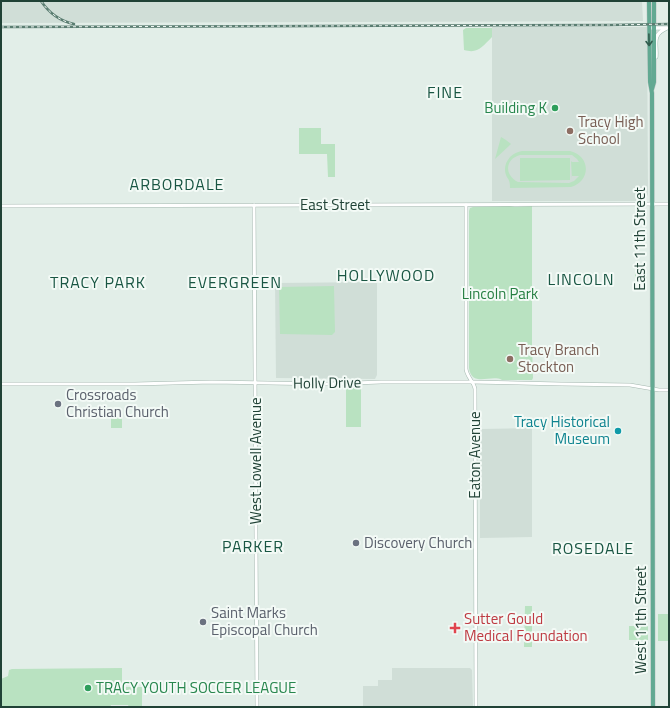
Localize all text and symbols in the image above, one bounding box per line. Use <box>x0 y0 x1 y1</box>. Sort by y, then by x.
one-way arrow <box>645 33 653 46</box>
district label: FINE <box>427 80 463 104</box>
place label: Building K <box>484 96 547 119</box>
marker: Building K <box>550 103 560 113</box>
place label: Tracy High School <box>578 110 644 150</box>
marker: Tracy High School <box>565 126 575 136</box>
district label: ARBORDALE <box>130 172 224 196</box>
street label: East 11th Street <box>628 187 651 291</box>
street label: East Street <box>300 193 371 216</box>
district label: HOLLYWOOD <box>337 263 435 287</box>
district label: LINCOLN <box>548 267 614 291</box>
district label: TRACY PARK <box>50 270 146 294</box>
district label: EVERGREEN <box>188 270 282 294</box>
park label: Lincoln Park <box>462 282 538 305</box>
place label: Tracy Branch Stockton <box>518 338 599 378</box>
marker: Tracy Branch Stockton <box>505 354 515 364</box>
street label: Holly Drive <box>293 370 361 395</box>
place label: Crossroads Christian Church <box>66 383 169 423</box>
street label: West Lowell Avenue <box>244 397 267 525</box>
marker: Crossroads Christian Church <box>53 399 63 409</box>
place label: Tracy Historical Museum <box>514 410 610 450</box>
street label: Eaton Avenue <box>463 411 486 499</box>
marker: Tracy Historical Museum <box>613 426 623 436</box>
place label: Discovery Church <box>364 531 472 554</box>
district label: PARKER <box>222 534 284 558</box>
district label: ROSEDALE <box>552 536 634 560</box>
marker: Discovery Church <box>351 538 361 548</box>
street label: West 11th Street <box>629 565 652 674</box>
place label: Saint Marks Episcopal Church <box>211 601 318 641</box>
place label: Sutter Gould Medical Foundation <box>464 607 588 647</box>
marker: Saint Marks Episcopal Church <box>198 617 208 627</box>
marker: Sutter Gould Medical Foundation <box>449 622 461 634</box>
place label: TRACY YOUTH SOCCER LEAGUE <box>96 676 296 699</box>
marker: TRACY YOUTH SOCCER LEAGUE <box>83 683 93 693</box>

